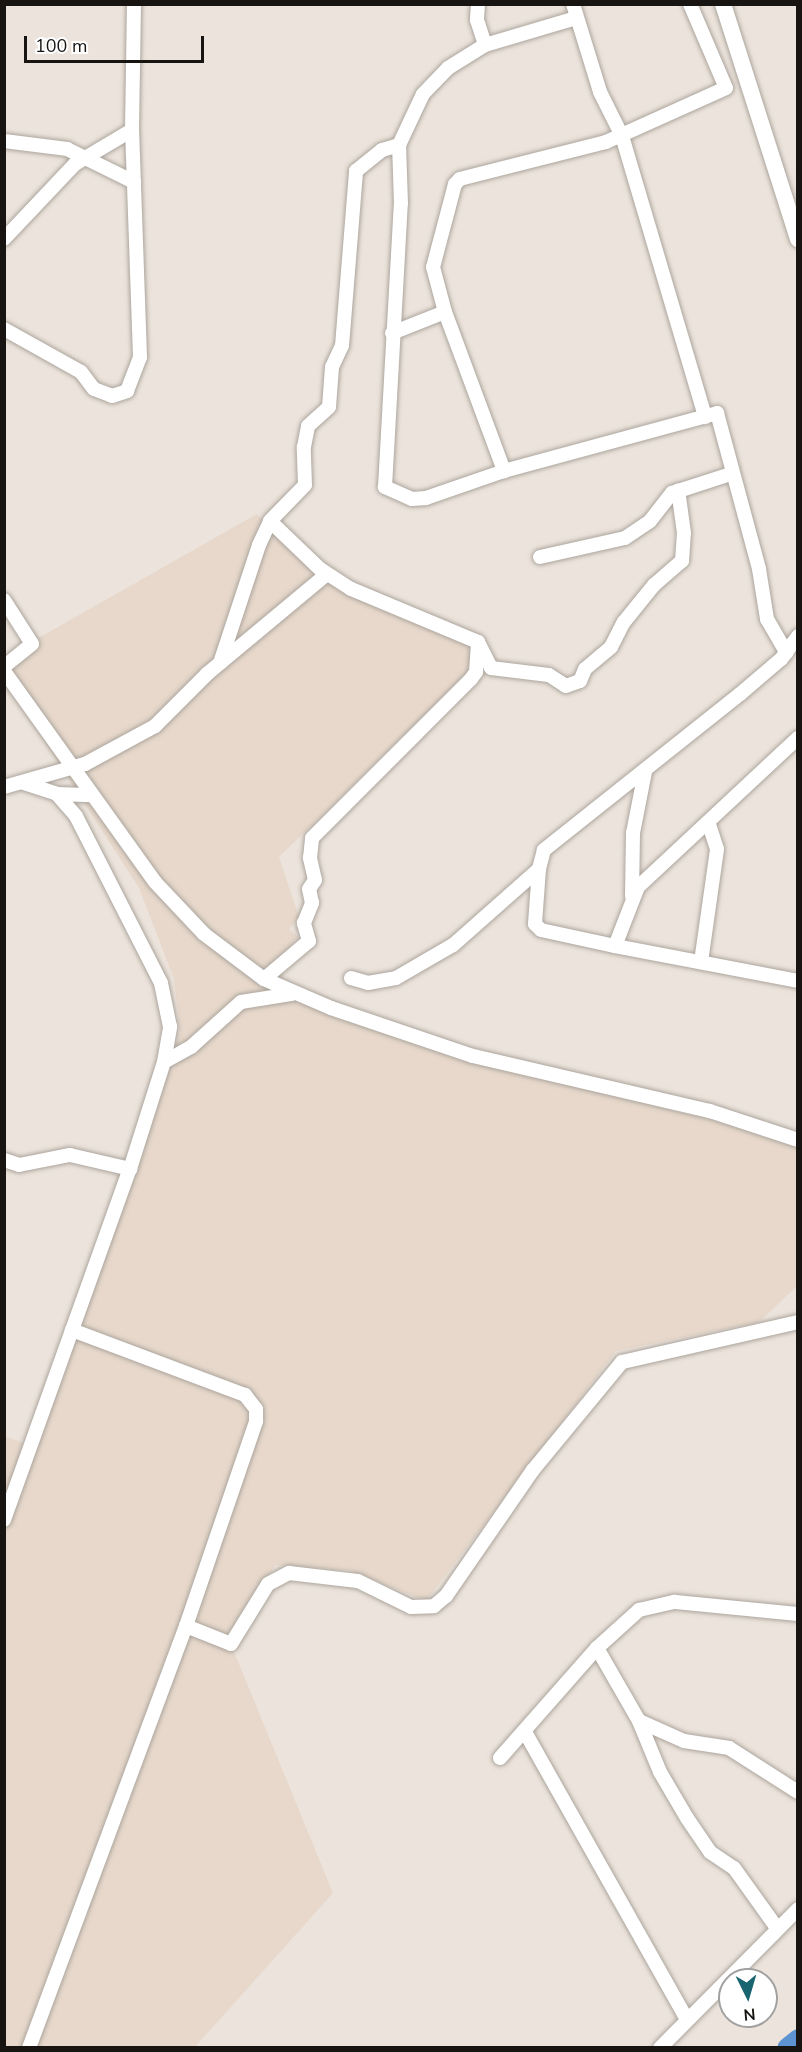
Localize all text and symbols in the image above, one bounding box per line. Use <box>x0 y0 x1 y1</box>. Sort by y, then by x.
scale bar <box>27 24 207 62</box>
text: 100 m <box>35 34 87 58</box>
north arrow <box>718 1968 778 2028</box>
text: N <box>742 2002 756 2025</box>

